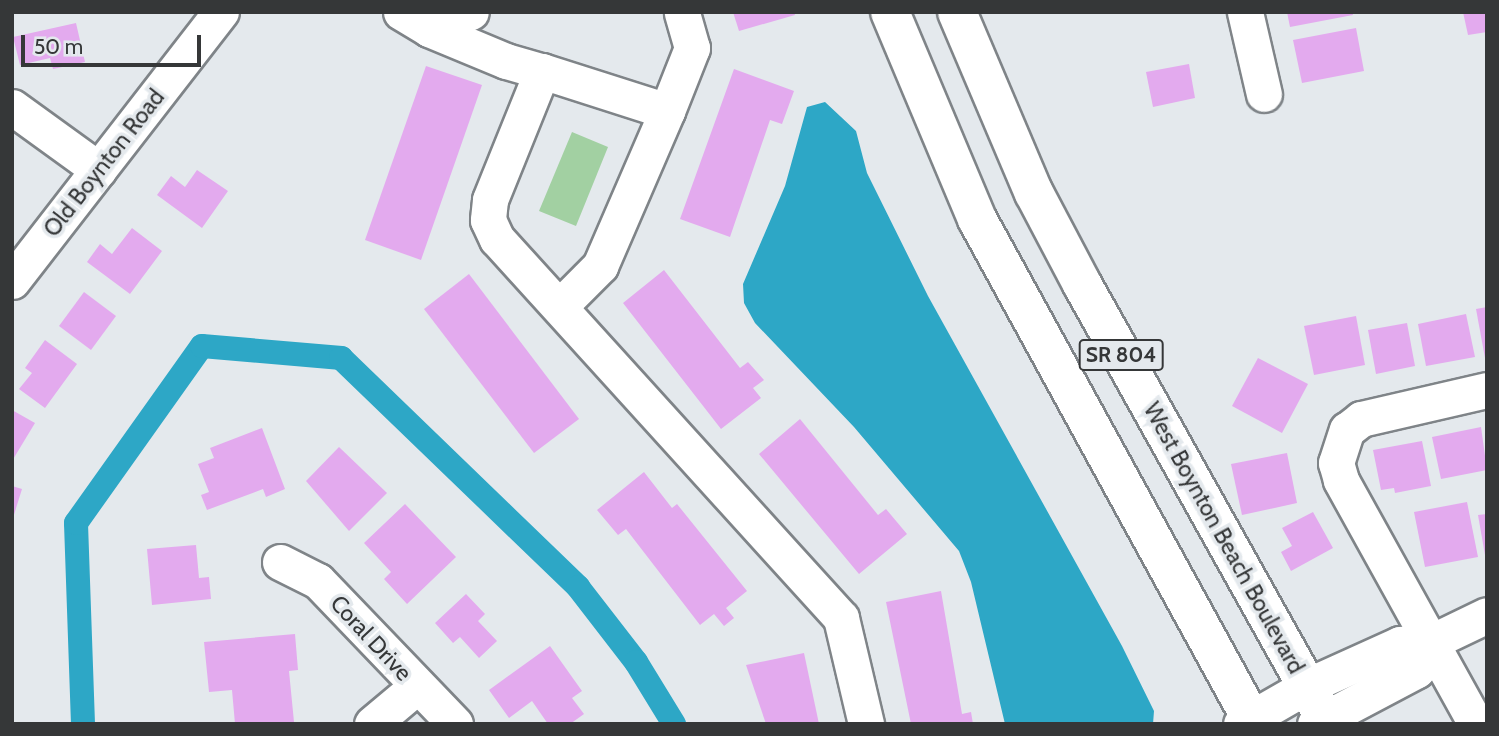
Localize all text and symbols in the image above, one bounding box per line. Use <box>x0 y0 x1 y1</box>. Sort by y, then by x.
scale bar <box>24 21 205 65</box>
text: 50 m <box>34 34 83 59</box>
street label: Old Boynton Road <box>38 84 170 242</box>
road number: SR 804 <box>1077 338 1165 372</box>
street label: West Boynton Beach Boulevard <box>1138 398 1310 678</box>
street label: Coral Drive <box>324 590 418 686</box>

